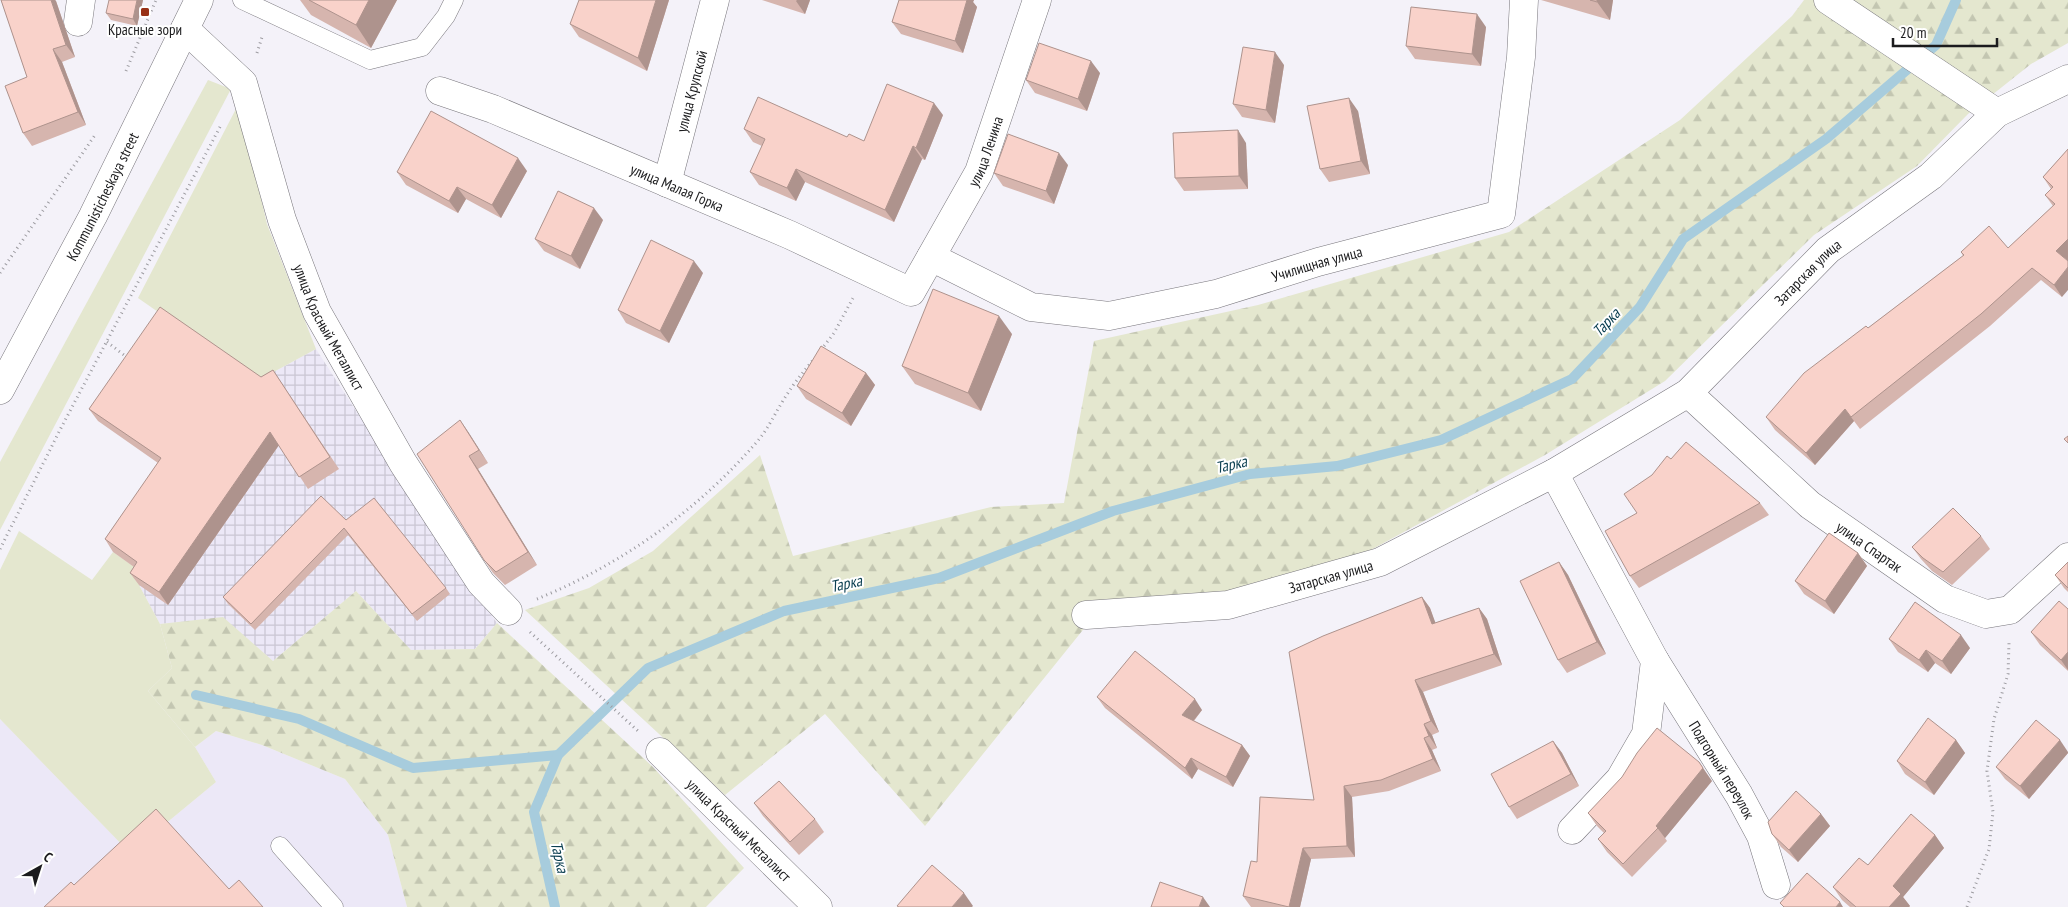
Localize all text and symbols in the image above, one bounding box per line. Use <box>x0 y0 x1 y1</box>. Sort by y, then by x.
marker: Красные зори <box>139 6 151 18</box>
scale bar <box>1893 15 1997 47</box>
place label: Красные зори <box>108 20 182 39</box>
text: 20 m <box>1900 23 1926 42</box>
street label: улица Крупской <box>671 48 711 134</box>
street label: улица Ленина <box>963 114 1007 190</box>
street label: Kommunisticheskaya street <box>62 129 142 264</box>
street label: улица Малая Горка <box>628 159 727 215</box>
street label: Затарская улица <box>1770 234 1844 309</box>
street label: Училищная улица <box>1269 241 1364 285</box>
street label: улица Красный Металлист <box>290 261 369 394</box>
water label: Тарка <box>1588 302 1625 340</box>
water label: Тарка <box>1213 450 1250 477</box>
street label: улица Спартак <box>1833 517 1906 576</box>
street label: Затарская улица <box>1286 555 1375 597</box>
water label: Тарка <box>828 570 865 596</box>
street label: Подгорный переулок <box>1685 717 1760 822</box>
street label: улица Красный Металлист <box>683 774 796 885</box>
water label: Тарка <box>547 839 574 876</box>
north arrow <box>15 842 65 892</box>
text: С <box>40 848 57 866</box>

